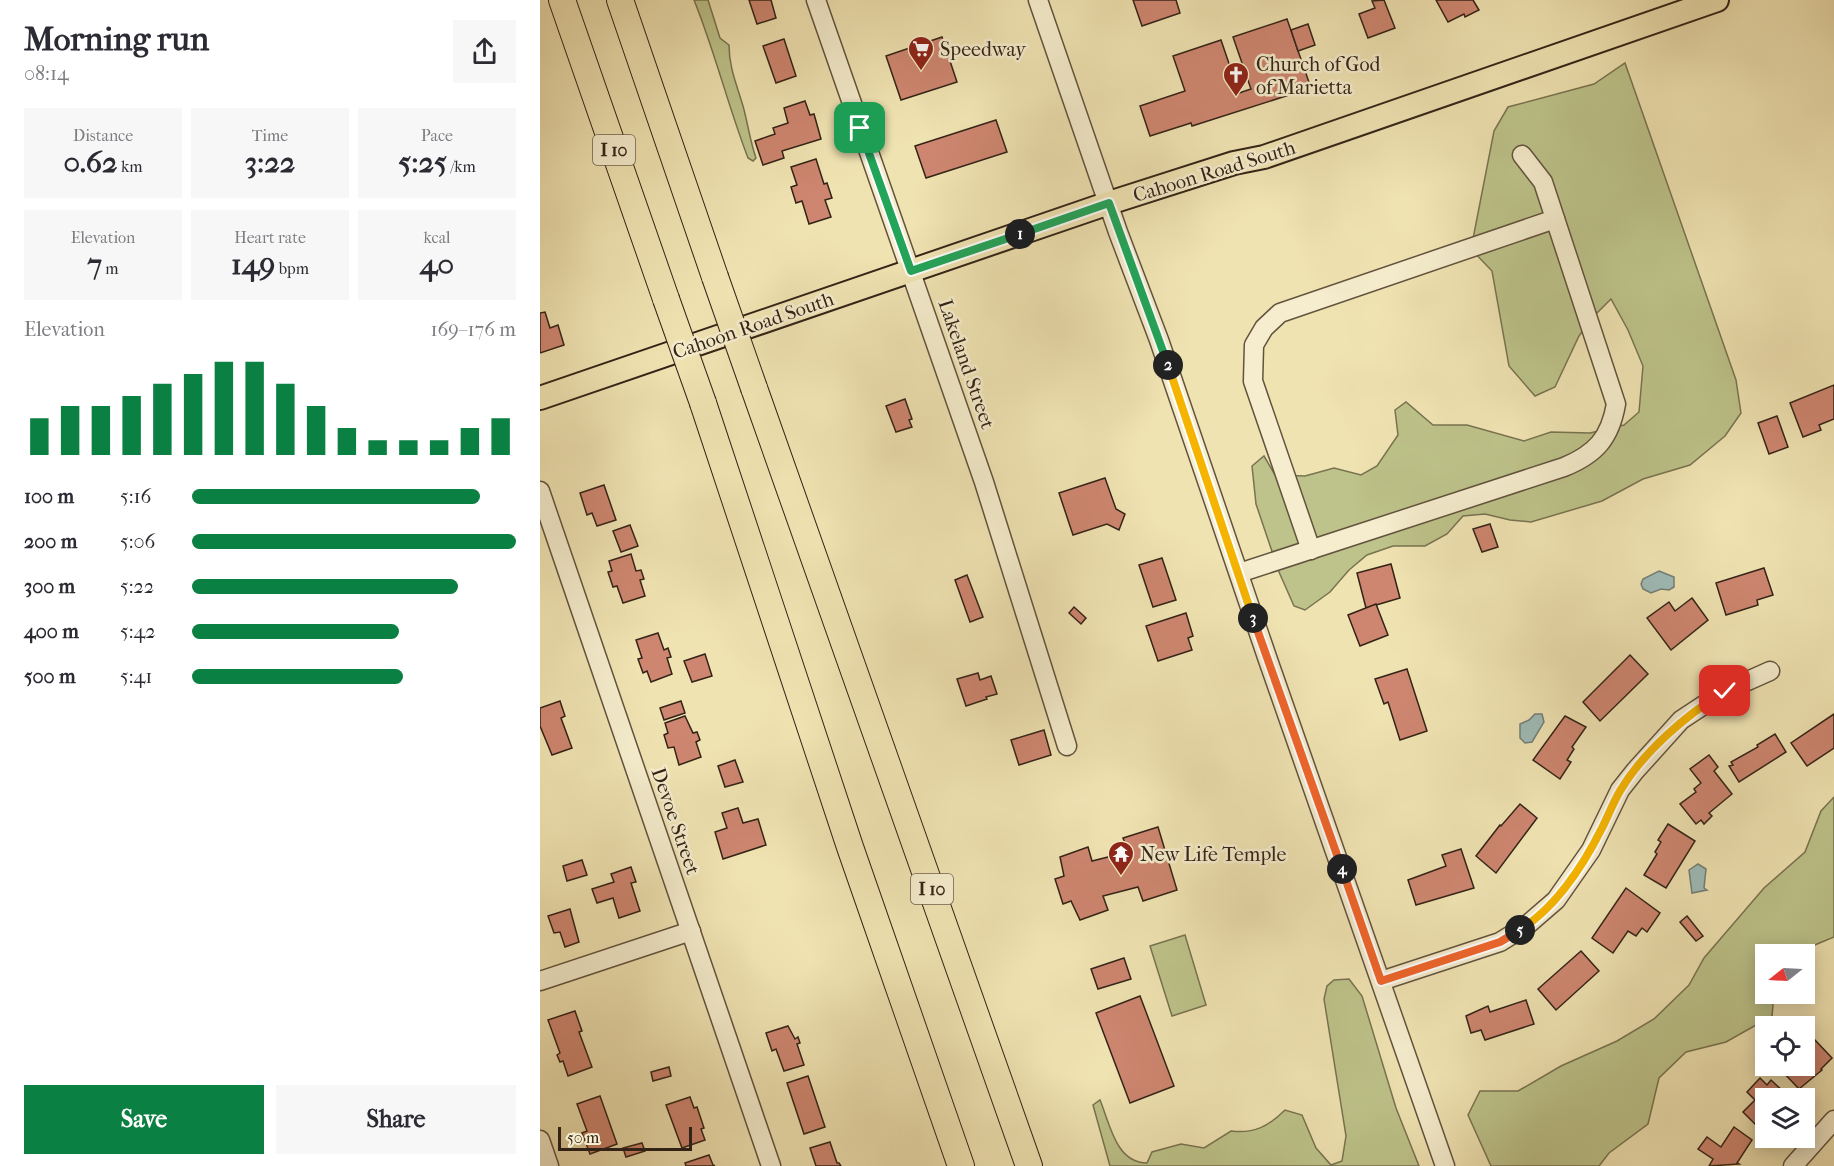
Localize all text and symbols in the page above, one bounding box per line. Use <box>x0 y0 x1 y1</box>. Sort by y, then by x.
text: Morning run <box>24 20 209 59</box>
button: share <box>453 20 516 83</box>
supermarket icon: Speedway <box>906 34 936 72</box>
place label: Speedway <box>940 38 1027 61</box>
place label: Church of God of Marietta <box>1256 53 1382 99</box>
church icon: Church of God of Marietta <box>1221 60 1251 98</box>
text: 08:14 <box>24 62 69 85</box>
pin <box>834 102 885 153</box>
icon: arrive <box>843 111 876 144</box>
text: Distance <box>73 126 133 145</box>
text: Time <box>252 126 288 145</box>
text: Pace <box>421 126 453 145</box>
road number: I 10 <box>593 135 635 165</box>
street label: Cahoon Road South <box>1130 136 1299 207</box>
text: 0.62 <box>64 145 118 180</box>
text: 3:22 <box>245 145 295 180</box>
text: 5:25 <box>398 145 447 180</box>
text: km <box>118 157 142 176</box>
text: /km <box>447 157 476 176</box>
pin: 1 <box>1005 219 1035 249</box>
text: 1 <box>1017 224 1023 243</box>
text: Elevation <box>71 228 135 247</box>
text: Heart rate <box>234 228 306 247</box>
text: kcal <box>424 228 450 247</box>
text: 7 <box>87 247 102 282</box>
text: 149 <box>231 247 275 282</box>
text: 40 <box>420 247 454 282</box>
text: m <box>102 259 119 278</box>
text: bpm <box>275 259 309 278</box>
street label: Cahoon Road South <box>670 287 837 364</box>
street label: Lakeland Street <box>934 296 999 432</box>
text: Elevation <box>24 318 105 341</box>
text: 169–176 m <box>430 318 516 341</box>
pin: 2 <box>1153 350 1183 380</box>
text: 2 <box>1164 355 1172 374</box>
text: 100 m <box>24 485 74 508</box>
text: 5:16 <box>120 485 151 508</box>
text: 200 m <box>24 530 77 553</box>
text: 5:06 <box>120 530 155 553</box>
text: 300 m <box>24 575 75 598</box>
text: 5:22 <box>120 575 154 598</box>
pin: 3 <box>1238 603 1268 633</box>
text: 3 <box>1250 608 1256 627</box>
text: 400 m <box>24 620 79 643</box>
text: 5:42 <box>120 620 156 643</box>
text: 500 m <box>24 665 76 688</box>
text: 5:41 <box>120 665 152 688</box>
pin <box>1699 665 1750 716</box>
icon: check <box>1708 674 1741 707</box>
street label: Devoe Street <box>646 765 705 878</box>
temple icon: New Life Temple <box>1106 839 1136 877</box>
place label: New Life Temple <box>1140 843 1287 866</box>
pin: 4 <box>1327 854 1357 884</box>
text: 4 <box>1337 859 1347 878</box>
road number: I 10 <box>911 874 953 904</box>
pin: 5 <box>1505 915 1535 945</box>
text: 5 <box>1517 920 1523 939</box>
north arrow <box>1755 944 1815 1004</box>
map controls <box>1755 944 1815 1148</box>
button: locate <box>1755 1016 1815 1076</box>
button: Save <box>24 1085 264 1154</box>
button: Share <box>276 1085 516 1154</box>
button: layers <box>1755 1088 1815 1148</box>
scale bar <box>558 1124 692 1152</box>
text: 50 m <box>567 1128 599 1147</box>

